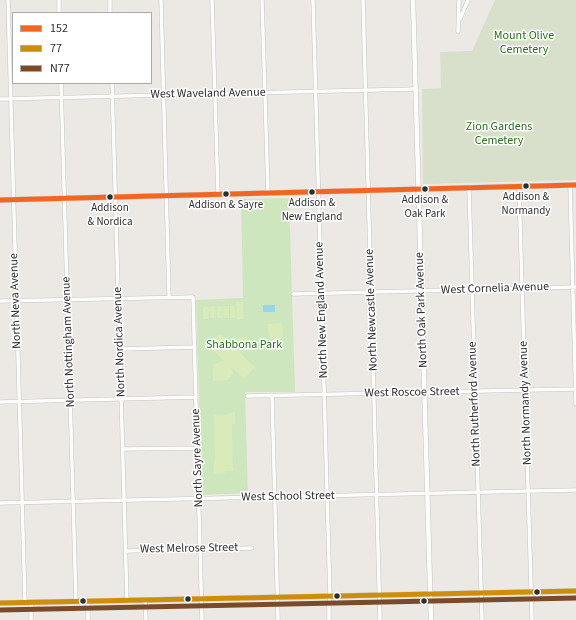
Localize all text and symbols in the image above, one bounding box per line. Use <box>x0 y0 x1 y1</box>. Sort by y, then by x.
legend <box>12 12 152 84</box>
text: 152 <box>50 20 68 37</box>
park label: Mount Olive Cemetery <box>494 29 554 57</box>
text: 77 <box>50 40 62 57</box>
text: N77 <box>50 60 70 77</box>
street label: West Waveland Avenue <box>150 86 266 102</box>
park label: Zion Gardens Cemetery <box>466 120 532 148</box>
marker: Addison & Normandy <box>521 181 531 191</box>
marker: Addison & Oak Park <box>420 184 430 194</box>
marker: Addison & New England <box>307 187 317 197</box>
marker: Addison & Sayre <box>221 189 231 199</box>
place label: Addison & Normandy <box>502 191 550 217</box>
marker: Addison & Nordica <box>105 192 115 202</box>
place label: Addison & Oak Park <box>402 194 448 220</box>
place label: Addison & New England <box>282 197 342 223</box>
place label: Addison & Sayre <box>189 199 263 213</box>
place label: Addison & Nordica <box>88 202 132 228</box>
street label: North New England Avenue <box>312 241 332 379</box>
street label: North Newcastle Avenue <box>363 249 381 371</box>
street label: North Oak Park Avenue <box>413 252 431 368</box>
street label: North Neva Avenue <box>7 253 25 349</box>
street label: North Nottingham Avenue <box>60 276 78 408</box>
street label: West Cornelia Avenue <box>441 280 549 298</box>
street label: North Nordica Avenue <box>111 287 129 397</box>
park label: Shabbona Park <box>206 338 282 352</box>
street label: North Rutherford Avenue <box>466 341 484 467</box>
street label: North Normandy Avenue <box>517 341 535 465</box>
street label: West Roscoe Street <box>364 385 460 401</box>
street label: North Sayre Avenue <box>189 408 207 508</box>
street label: West School Street <box>241 489 335 505</box>
street label: West Melrose Street <box>140 541 238 557</box>
unlabelled marker <box>532 587 542 597</box>
unlabelled marker <box>332 591 342 601</box>
unlabelled marker <box>183 594 193 604</box>
unlabelled marker <box>78 596 88 606</box>
unlabelled marker <box>419 596 429 606</box>

